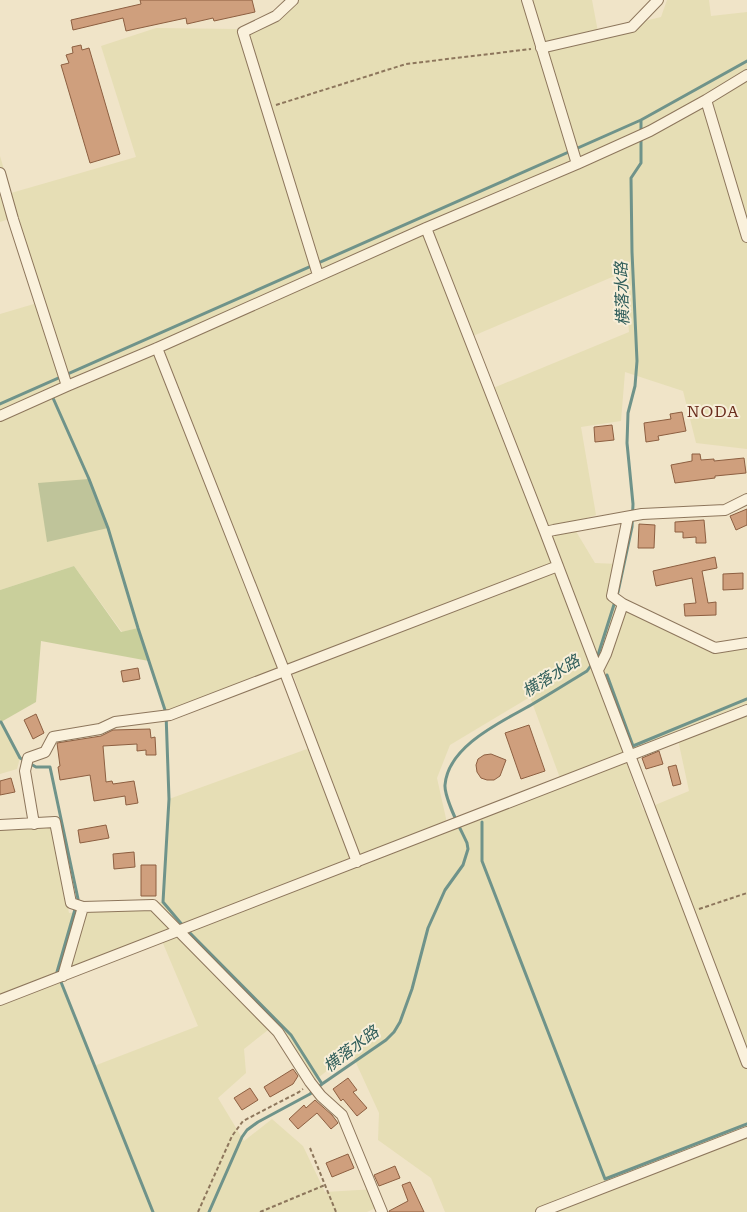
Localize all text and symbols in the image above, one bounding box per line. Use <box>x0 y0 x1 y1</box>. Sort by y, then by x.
water label: 横落水路 <box>611 260 633 326</box>
district label: NODA <box>687 402 739 421</box>
water label: 横落水路 <box>519 650 585 701</box>
water label: 横落水路 <box>320 1021 384 1076</box>

